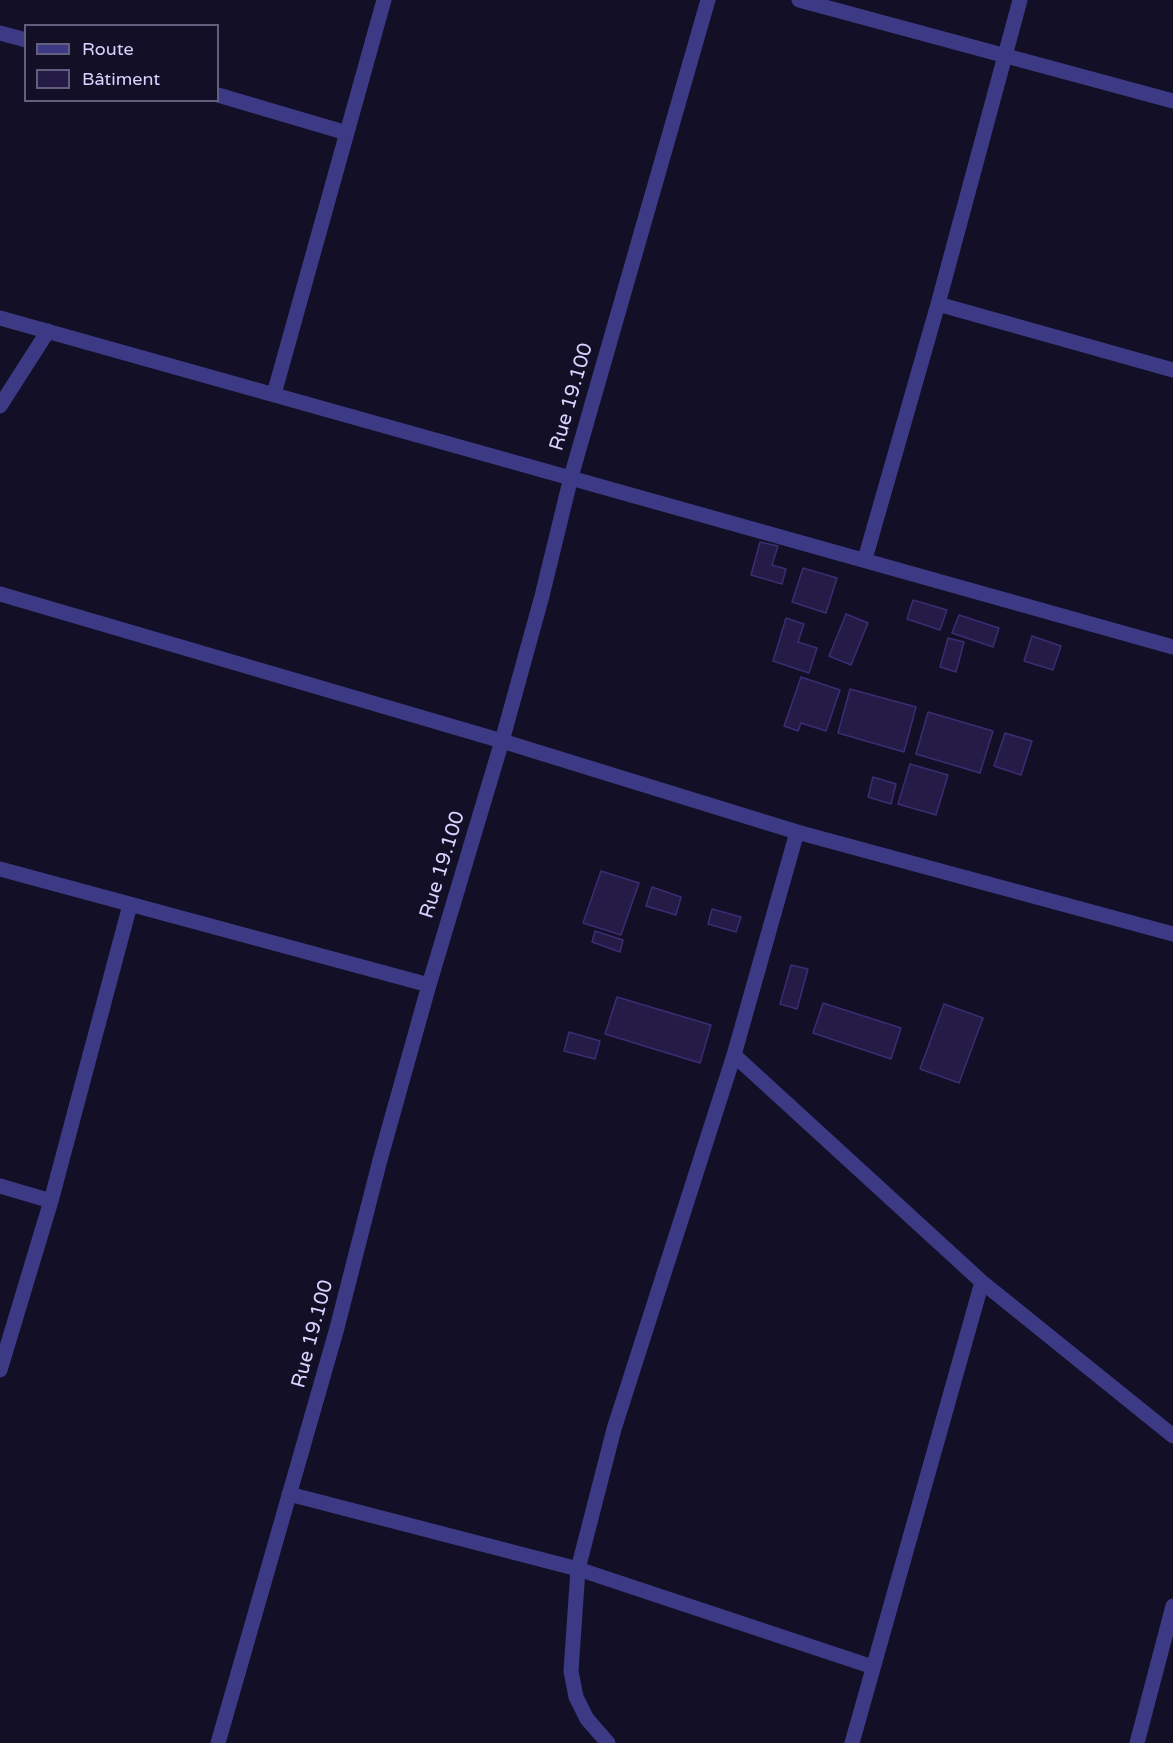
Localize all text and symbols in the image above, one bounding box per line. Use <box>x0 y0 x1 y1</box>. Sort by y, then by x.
legend <box>24 24 219 102</box>
text: Route <box>82 38 134 60</box>
text: Bâtiment <box>82 68 160 90</box>
street label: Rue 19.100 <box>545 340 599 454</box>
street label: Rue 19.100 <box>415 808 471 922</box>
street label: Rue 19.100 <box>287 1277 339 1391</box>

